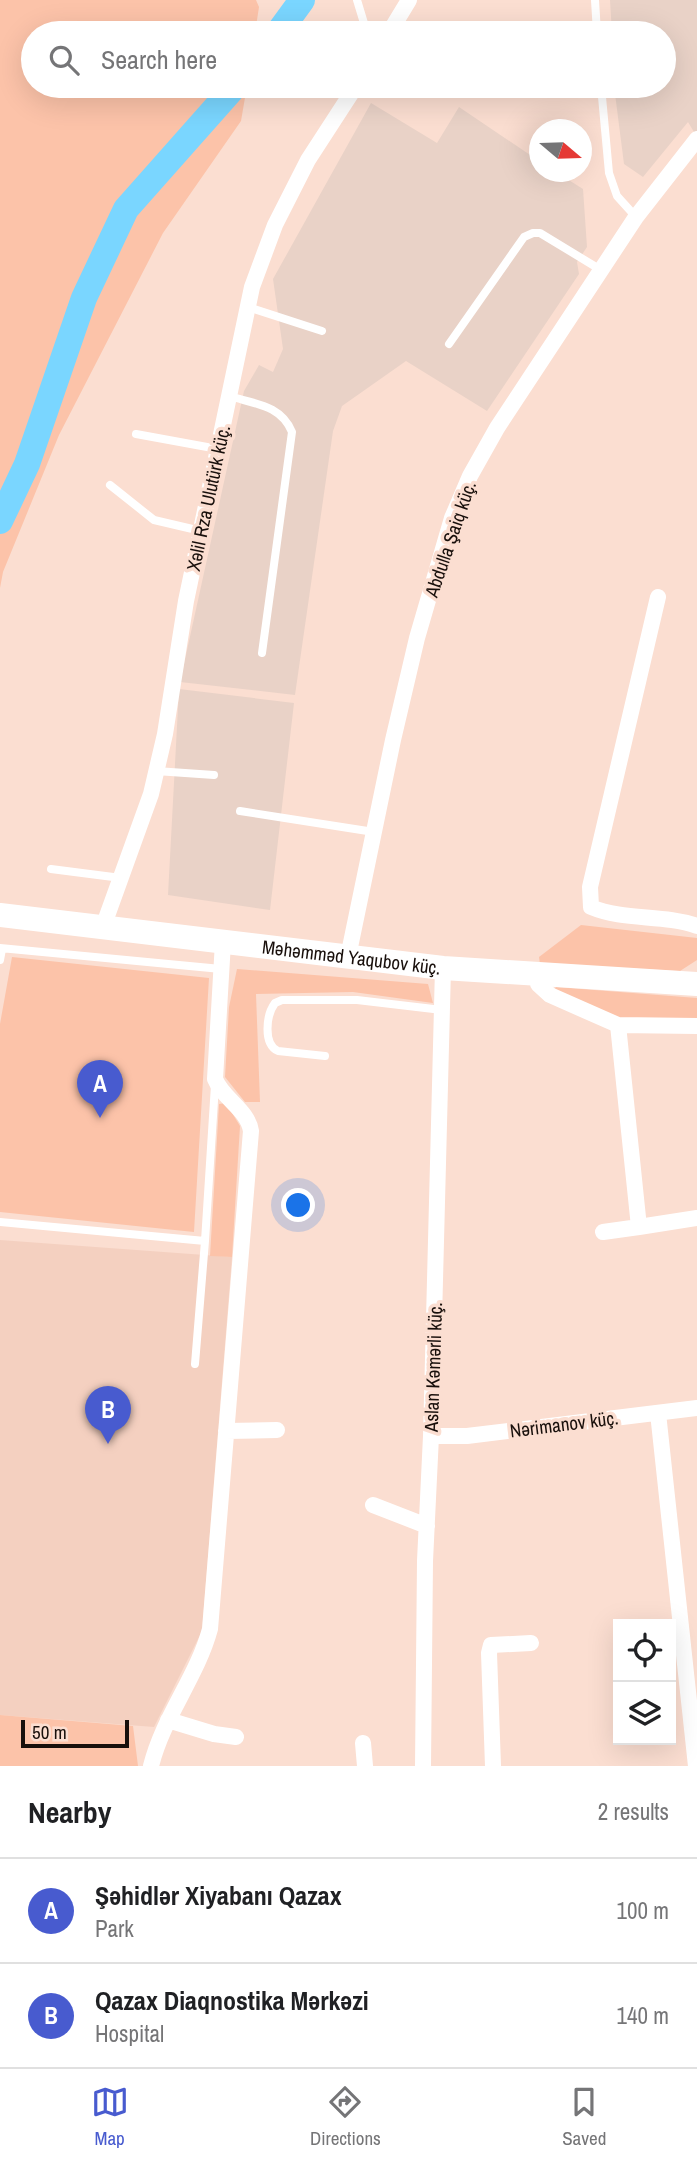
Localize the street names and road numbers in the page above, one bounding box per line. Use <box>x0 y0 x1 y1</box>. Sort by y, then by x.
street label: Xəlil Rza Ulutürk küç. <box>180 423 236 573</box>
street label: Abdulla Şaiq küç. <box>418 477 482 602</box>
street label: Məhəmməd Yaqubov küç. <box>261 933 442 981</box>
street label: Aslan Kəmərli küç. <box>418 1302 448 1433</box>
street label: Nərimanov küç. <box>508 1404 620 1444</box>

